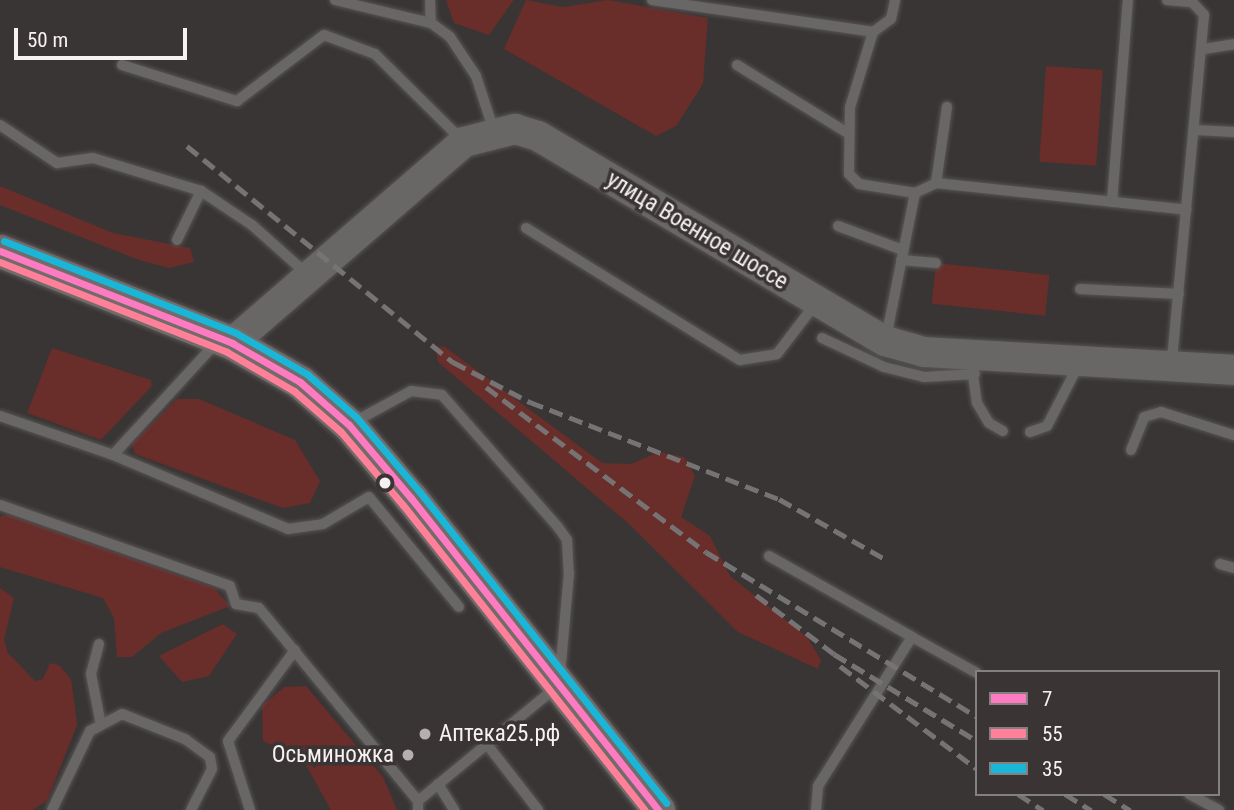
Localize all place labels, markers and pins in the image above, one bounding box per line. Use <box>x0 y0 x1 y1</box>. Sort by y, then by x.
unlabelled marker <box>378 476 392 490</box>
place label: Аптека25.рф <box>439 720 560 748</box>
marker: Аптека25.рф <box>417 726 433 742</box>
place label: Осьминожка <box>272 741 394 769</box>
marker: Осьминожка <box>400 747 416 763</box>

